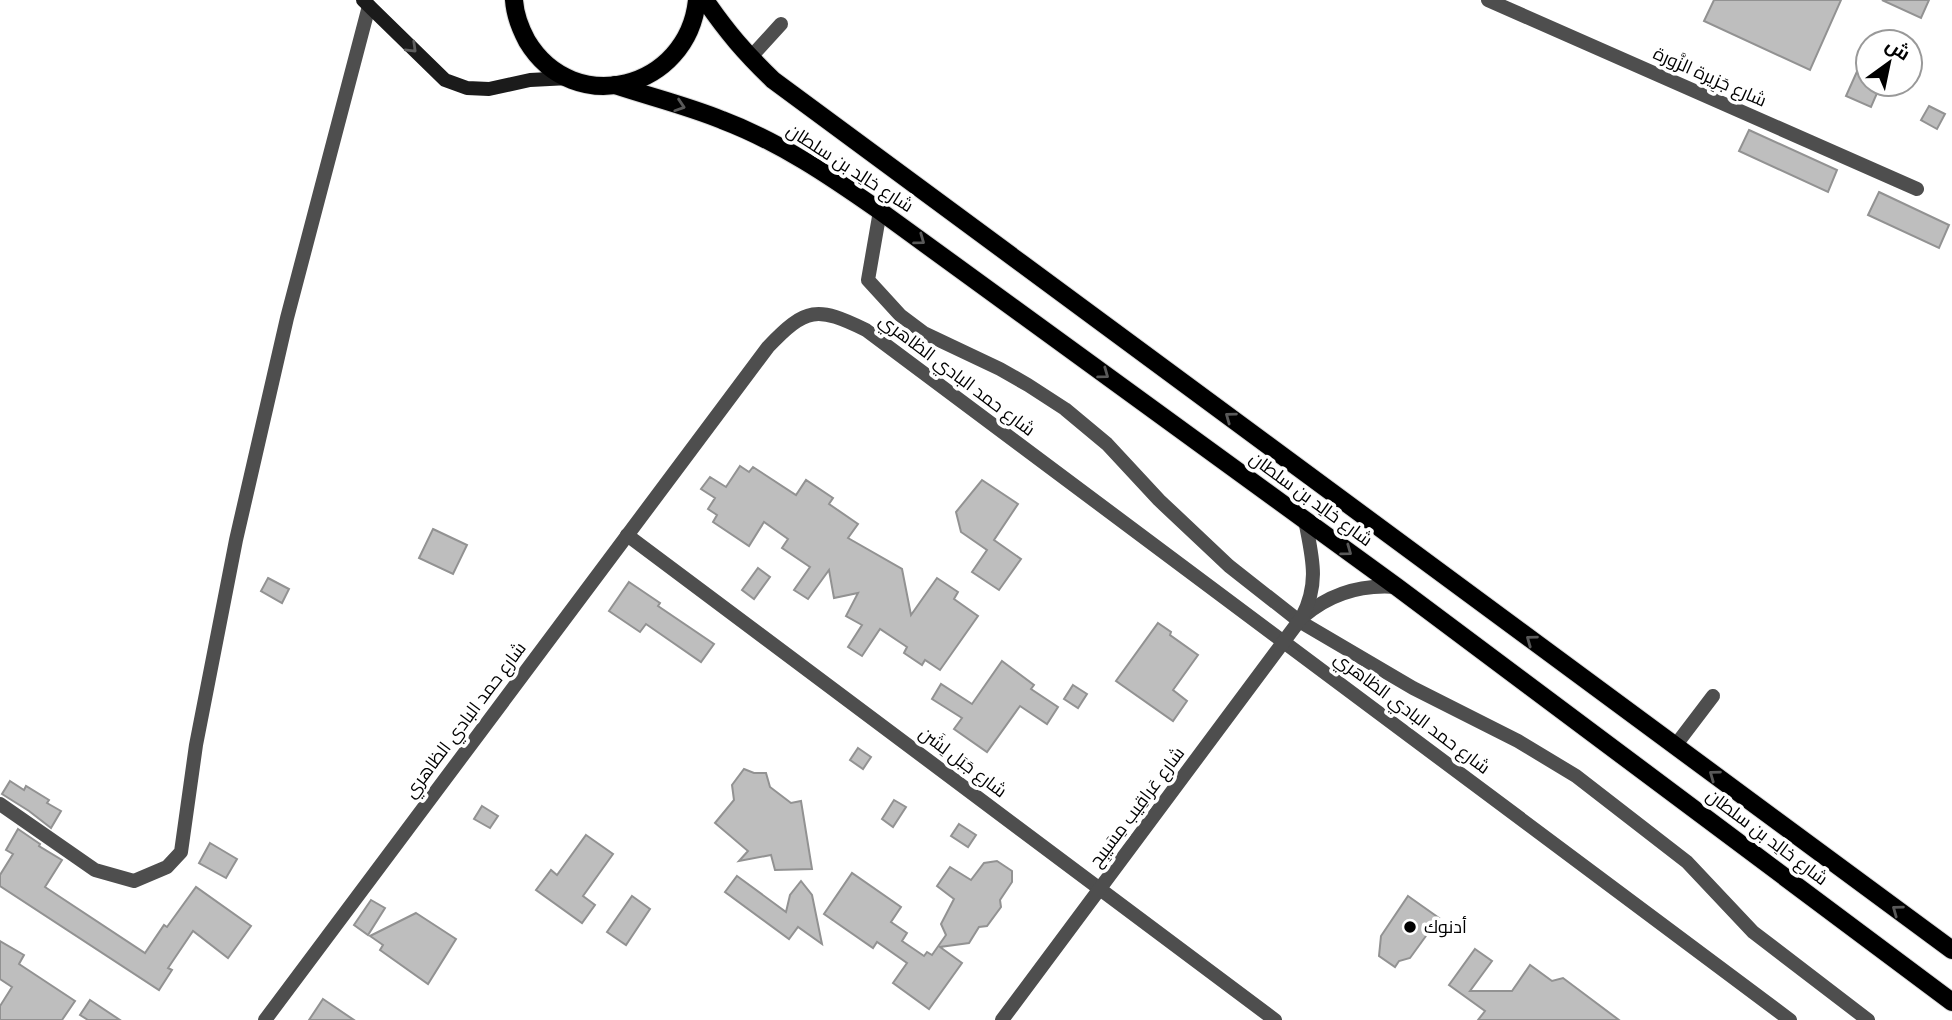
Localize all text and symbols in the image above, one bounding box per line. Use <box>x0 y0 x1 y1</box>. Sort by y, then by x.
north arrow <box>1854 28 1924 98</box>
text: ش <box>1881 33 1914 65</box>
one-way arrow <box>404 39 417 52</box>
street label: شارع جَزِيرة الزَّورة <box>1650 42 1770 113</box>
one-way arrow <box>673 98 686 112</box>
street label: شارع خالِد بن سلطان <box>782 119 917 218</box>
one-way arrow <box>912 232 925 244</box>
street label: شارع حمد البادي الظاهري <box>873 309 1039 443</box>
one-way arrow <box>1096 366 1109 378</box>
one-way arrow <box>1225 413 1238 425</box>
street label: شارع خالِد بن سلطان <box>1245 447 1377 552</box>
one-way arrow <box>1339 543 1352 555</box>
one-way arrow <box>1526 635 1539 648</box>
street label: شارع حمد البادي الظاهري <box>399 638 533 804</box>
street label: شارع حمد البادي الظاهري <box>1328 647 1494 781</box>
street label: شارع جَبَل لِشَن <box>914 721 1012 803</box>
street label: شارع عَراقِيب مِسَيبِح <box>1085 743 1190 872</box>
one-way arrow <box>1709 771 1722 783</box>
street label: شارع خالِد بن سلطان <box>1701 784 1832 891</box>
one-way arrow <box>1892 906 1905 918</box>
place label: أدنوك <box>1424 916 1467 938</box>
marker: أدنوك <box>1402 919 1418 935</box>

